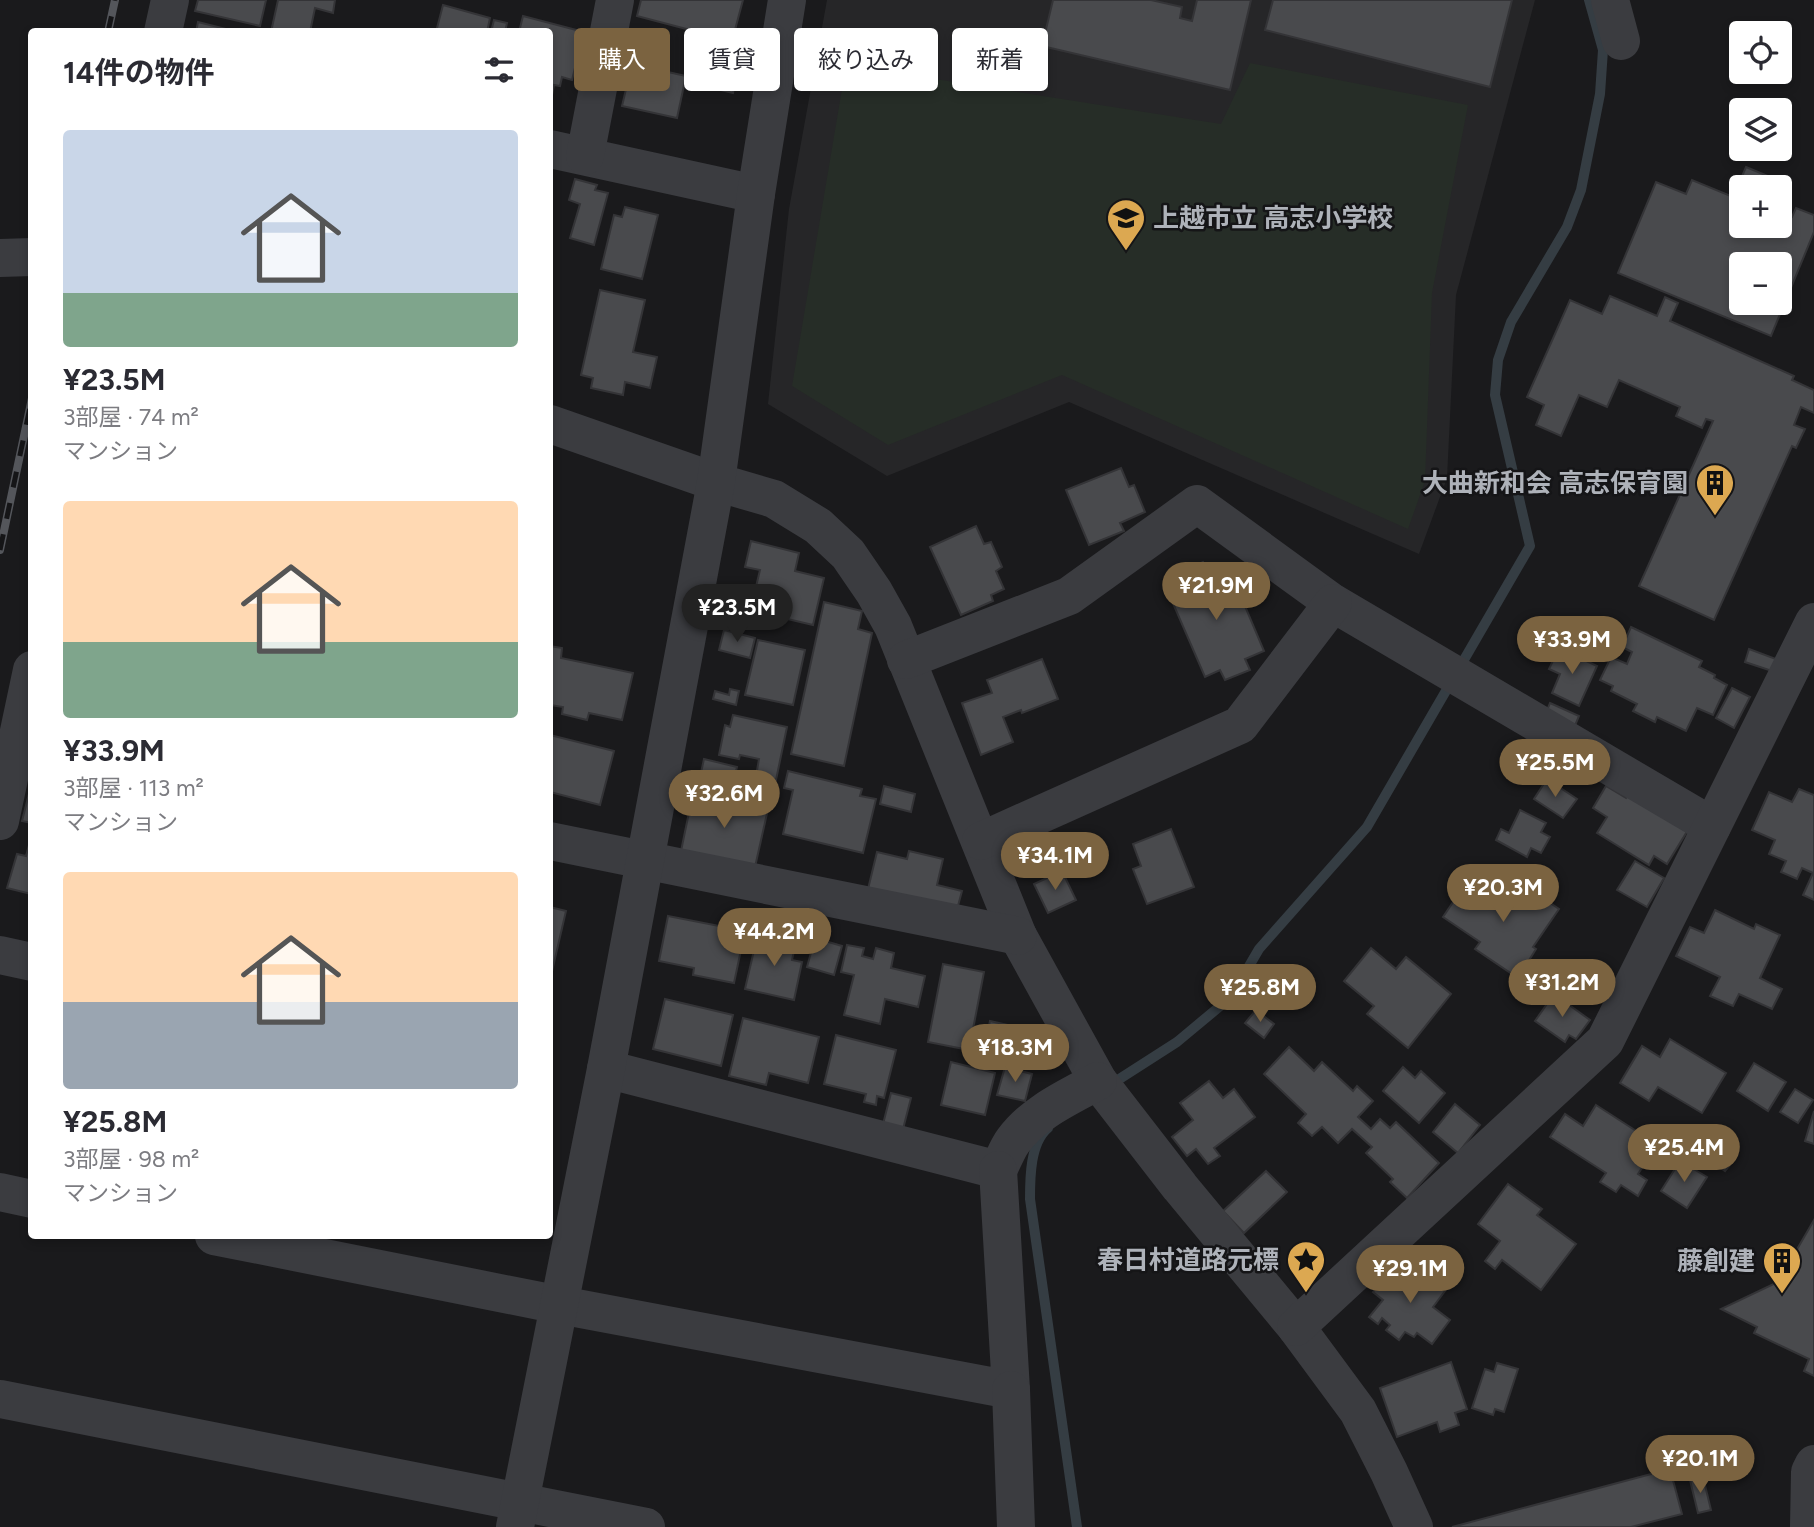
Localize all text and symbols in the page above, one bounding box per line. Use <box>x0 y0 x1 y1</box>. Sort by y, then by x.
map controls <box>1729 21 1792 315</box>
button: locate <box>1729 21 1792 84</box>
chip: 購入 <box>574 28 670 91</box>
chip: 賃貸 <box>684 28 780 91</box>
chip: 絞り込み <box>794 28 938 91</box>
chip: 新着 <box>952 28 1048 91</box>
icon: filters <box>480 51 518 89</box>
text: 14件の物件 <box>63 54 215 91</box>
button: layers <box>1729 98 1792 161</box>
icon: home <box>228 175 354 301</box>
button: + <box>1729 175 1792 238</box>
school or university icon: 上越市立 高志小学校 <box>1105 197 1147 252</box>
place label: 上越市立 高志小学校 <box>1153 202 1393 234</box>
button: − <box>1729 252 1792 315</box>
text: ¥23.5M <box>63 361 166 398</box>
text: 3部屋 · 74 m² <box>63 403 199 431</box>
text: マンション <box>63 437 178 465</box>
building icon: 大曲新和会 高志保育園 <box>1694 462 1736 517</box>
place label: 大曲新和会 高志保育園 <box>1422 467 1688 499</box>
icon: home <box>228 546 354 672</box>
pin: ¥21.9M <box>1159 562 1273 622</box>
text: ¥21.9M <box>1178 571 1254 599</box>
pin: ¥23.5M <box>680 584 794 644</box>
text: ¥23.5M <box>698 593 776 621</box>
pin: ¥33.9M <box>1515 616 1629 676</box>
text: ¥33.9M <box>1533 625 1611 653</box>
text: ¥33.9M <box>63 732 165 769</box>
pin: ¥25.5M <box>1498 740 1612 799</box>
text: ¥25.5M <box>1515 748 1595 776</box>
pin: ¥32.6M <box>667 770 781 830</box>
text: 3部屋 · 113 m² <box>63 774 204 802</box>
text: ¥32.6M <box>685 779 763 807</box>
text: マンション <box>63 808 178 836</box>
pin: ¥34.1M <box>998 832 1112 892</box>
text: ¥34.1M <box>1017 841 1093 869</box>
pin: ¥20.3M <box>1446 864 1560 924</box>
text: ¥20.3M <box>1463 873 1543 901</box>
pin: ¥44.2M <box>717 908 831 968</box>
icon: home <box>228 917 354 1043</box>
text: ¥44.2M <box>733 917 815 945</box>
pin: ¥31.2M <box>1505 960 1619 1019</box>
pin: ¥25.8M <box>1203 964 1317 1024</box>
text: ¥31.2M <box>1525 968 1599 996</box>
text: ¥25.8M <box>1220 973 1300 1001</box>
pin: ¥18.3M <box>958 1024 1072 1084</box>
text: ¥18.3M <box>977 1033 1053 1061</box>
text: ¥25.8M <box>63 1103 167 1140</box>
pin: ¥25.4M <box>1627 1124 1741 1184</box>
text: ¥25.4M <box>1644 1133 1724 1161</box>
text: 3部屋 · 98 m² <box>63 1145 199 1173</box>
text: マンション <box>63 1179 178 1207</box>
place icon: 春日村道路元標 <box>1285 1239 1327 1294</box>
building icon: 藤創建 <box>1761 1240 1803 1295</box>
place label: 春日村道路元標 <box>1097 1244 1279 1276</box>
place label: 藤創建 <box>1677 1245 1755 1277</box>
pin: ¥29.1M <box>1353 1246 1467 1305</box>
text: ¥29.1M <box>1372 1254 1448 1282</box>
pin: ¥20.1M <box>1643 1436 1757 1495</box>
text: ¥20.1M <box>1661 1444 1739 1472</box>

